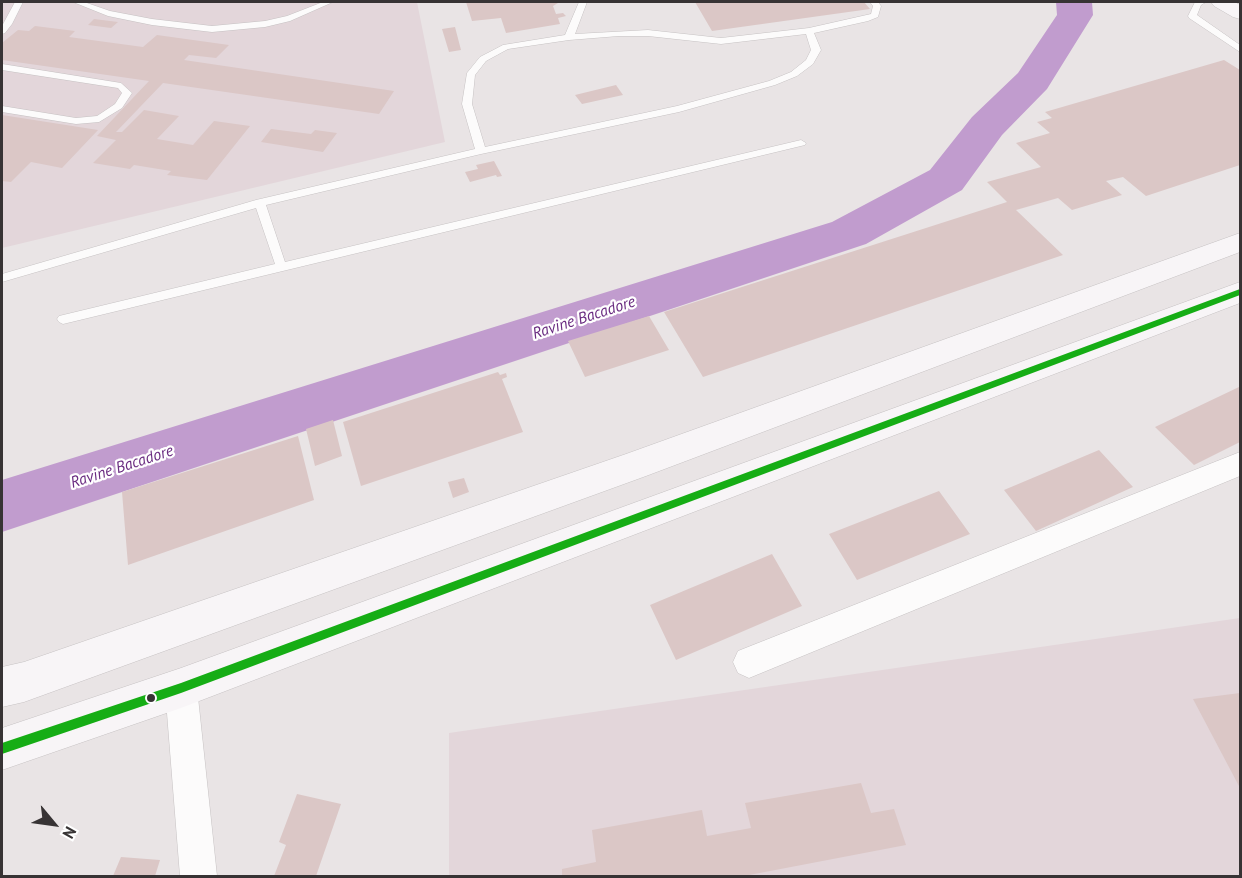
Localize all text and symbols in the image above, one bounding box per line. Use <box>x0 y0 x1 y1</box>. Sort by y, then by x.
water label: Ravine Bacadore <box>530 292 638 344</box>
water label: Ravine Bacadore <box>68 441 176 493</box>
unlabelled marker <box>145 692 157 704</box>
north arrow <box>24 794 84 854</box>
text: N <box>58 823 81 842</box>

